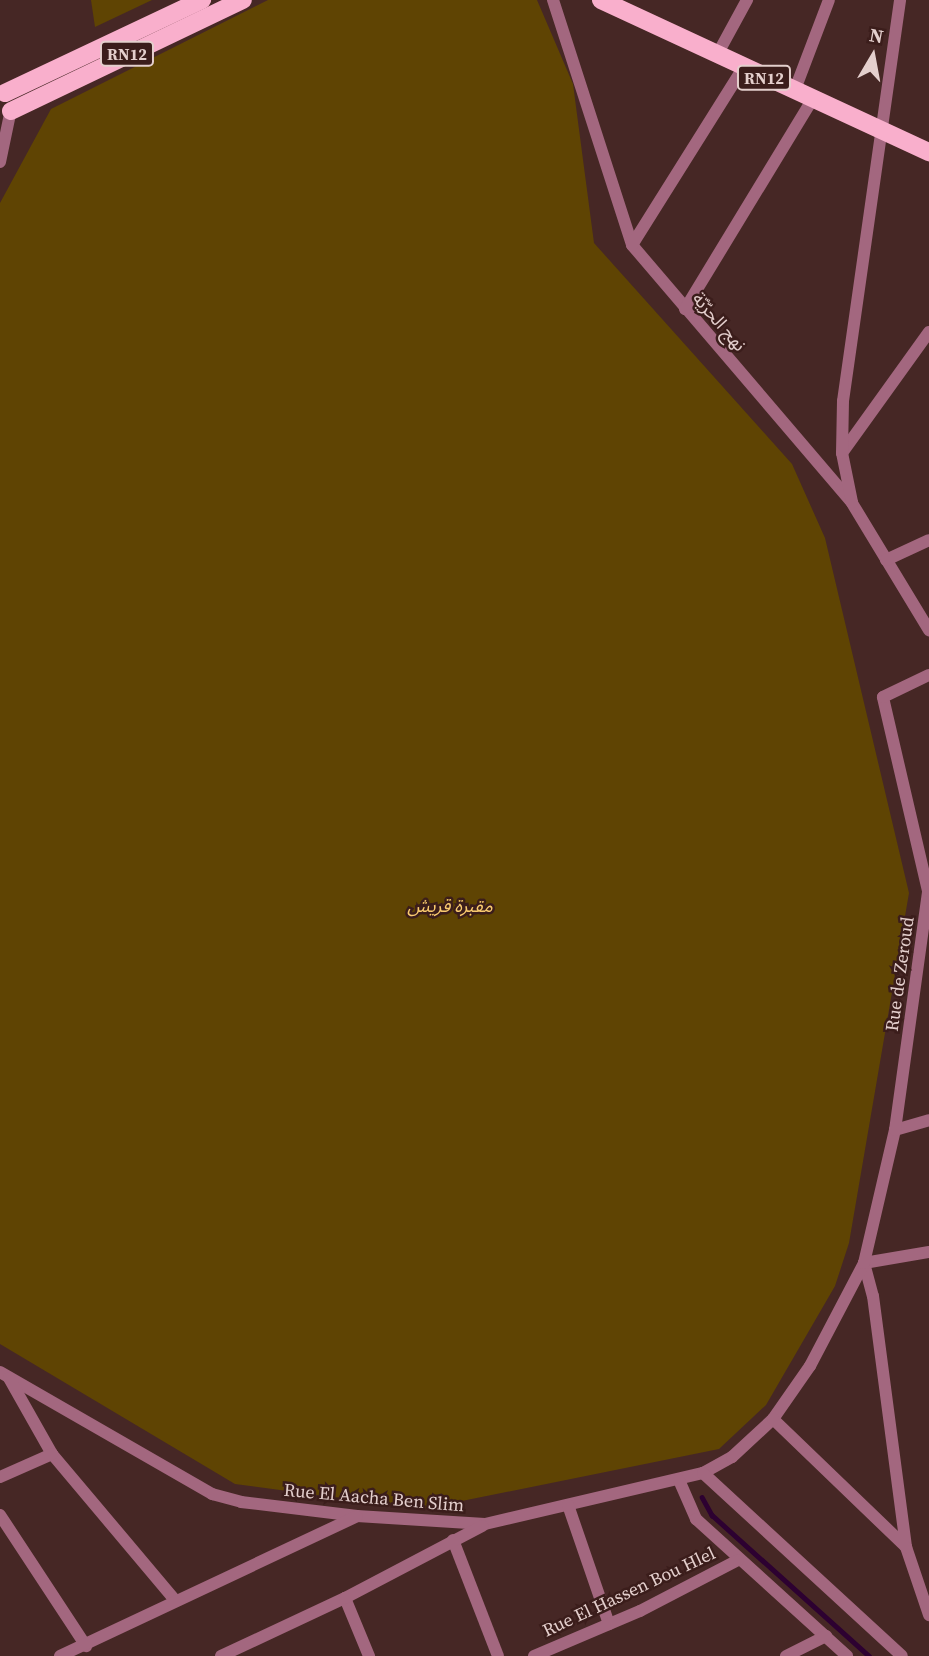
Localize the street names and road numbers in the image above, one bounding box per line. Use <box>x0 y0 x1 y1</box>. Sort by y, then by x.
road number: RN12 <box>99 42 155 66</box>
road number: RN12 <box>736 66 792 90</box>
street label: نهج الحرّيّة <box>688 288 750 356</box>
street label: Rue de Zeroud <box>881 915 919 1033</box>
street label: Rue El Aacha Ben Slim <box>283 1479 465 1517</box>
street label: Rue El Hassen Bou Hlel <box>539 1542 719 1642</box>

